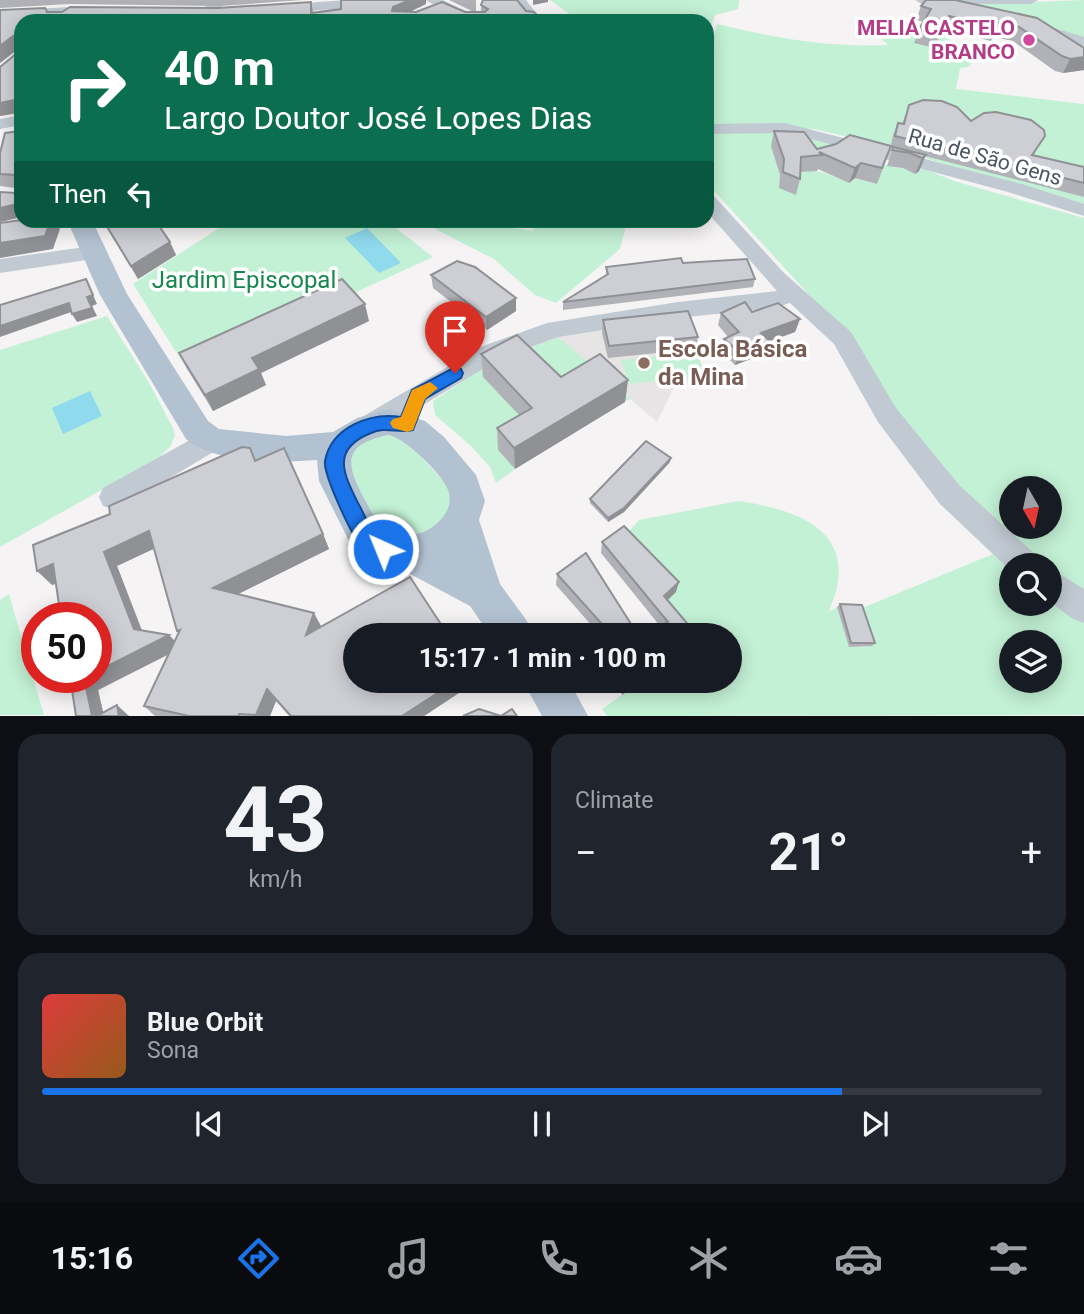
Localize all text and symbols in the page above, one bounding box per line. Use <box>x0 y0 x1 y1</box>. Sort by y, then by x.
place label: MELIÁ CASTELO BRANCO <box>857 16 1015 64</box>
marker: MELIÁ CASTELO BRANCO <box>1021 32 1037 48</box>
text: 40 m <box>164 40 275 97</box>
icon: right <box>49 42 140 133</box>
text: Largo Doutor José Lopes Dias <box>164 99 592 137</box>
street label: Rua de São Gens <box>906 124 1064 190</box>
icon: left <box>121 175 159 213</box>
text: Then <box>49 179 107 209</box>
park label: Jardim Episcopal <box>152 266 336 294</box>
pin <box>425 301 485 373</box>
icon: arrive <box>436 312 474 350</box>
place label: Escola Básica da Mina <box>658 335 807 391</box>
marker: Escola Básica da Mina <box>636 355 652 371</box>
north arrow <box>999 476 1062 539</box>
map controls <box>999 476 1062 693</box>
position arrow <box>346 512 420 586</box>
button: search <box>999 553 1062 616</box>
speed limit sign: 50 <box>21 602 112 693</box>
button: layers <box>999 630 1062 693</box>
text: 15:17 · 1 min · 100 m <box>419 643 666 673</box>
text: 43 <box>223 767 328 873</box>
text: Climate <box>575 787 654 814</box>
text: 21° <box>769 822 849 883</box>
text: − <box>575 831 597 875</box>
text: + <box>1020 831 1042 875</box>
text: km/h <box>249 866 303 893</box>
text: Blue Orbit <box>147 1007 263 1037</box>
text: Sona <box>147 1037 199 1064</box>
icon: previous <box>190 1105 228 1143</box>
icon: pause <box>523 1105 561 1143</box>
icon: next <box>856 1105 894 1143</box>
icon: directions <box>234 1234 283 1283</box>
icon: music <box>384 1234 433 1283</box>
icon: phone <box>534 1234 583 1283</box>
icon: climate <box>684 1234 733 1283</box>
icon: car <box>834 1234 883 1283</box>
icon: filters <box>984 1234 1033 1283</box>
text: 15:16 <box>51 1239 133 1277</box>

